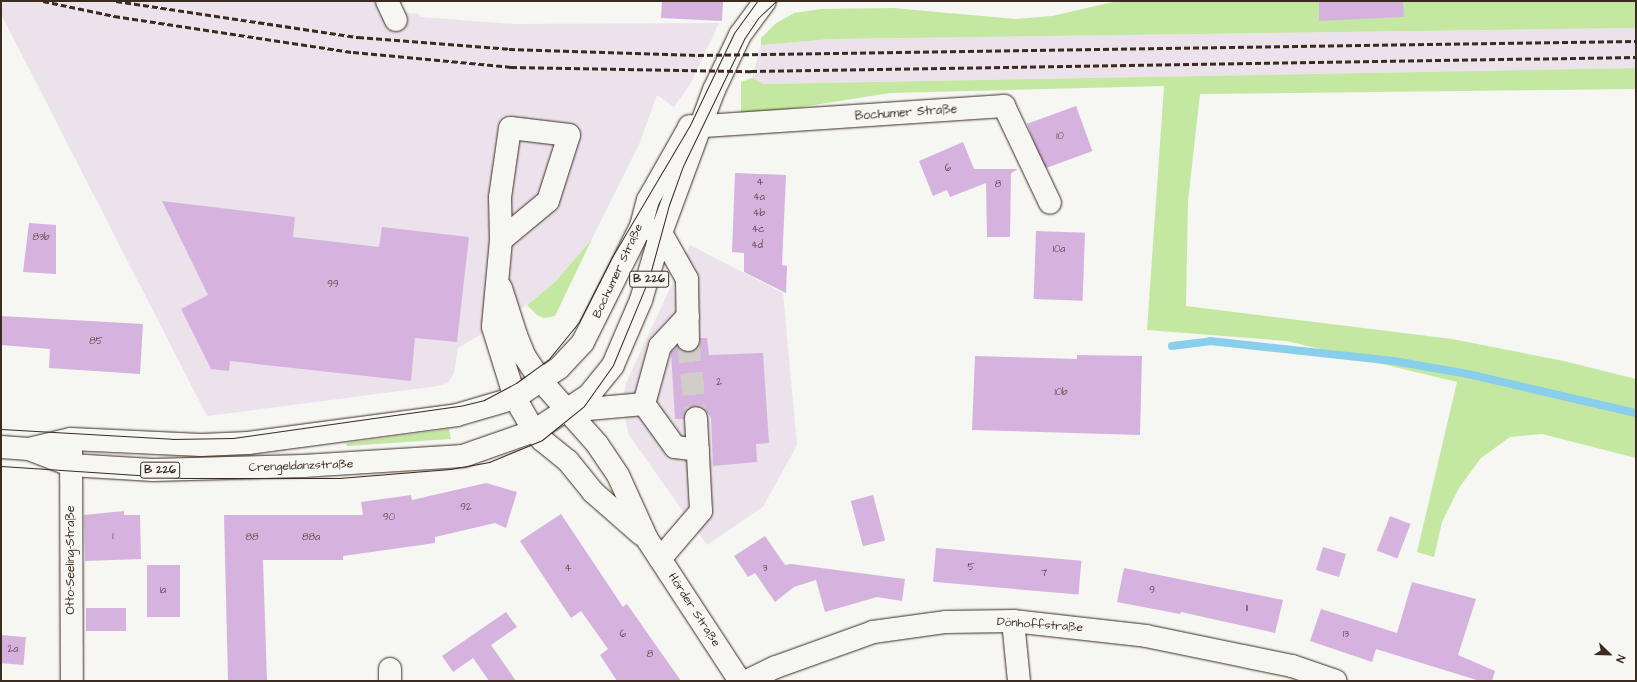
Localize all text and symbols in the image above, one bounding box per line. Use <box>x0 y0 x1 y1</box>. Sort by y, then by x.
street label: Bochumer Straße <box>854 102 958 124</box>
house number: 10 <box>1056 131 1064 143</box>
house number: 6 <box>945 163 951 175</box>
house number: 4 <box>757 177 763 189</box>
house number: 8 <box>995 179 1001 191</box>
house number: 4a <box>753 192 765 204</box>
house number: 4b <box>753 208 765 220</box>
street label: Bochumer Straße <box>590 222 646 320</box>
house number: 4c <box>751 224 765 236</box>
house number: 83b <box>32 232 50 244</box>
house number: 4d <box>751 240 763 252</box>
house number: 10a <box>1053 244 1065 256</box>
road number: B 226 <box>629 270 669 288</box>
house number: 99 <box>327 279 339 291</box>
house number: 85 <box>89 336 103 348</box>
house number: 2 <box>716 377 722 389</box>
house number: 10b <box>1054 387 1068 399</box>
street label: Crengeldanzstraße <box>248 457 354 475</box>
road number: B 226 <box>140 461 180 479</box>
house number: 92 <box>460 502 472 514</box>
street label: Otto-Seeling-Straße <box>64 506 78 614</box>
house number: 90 <box>383 512 395 524</box>
house number: 1 <box>112 531 114 543</box>
house number: 88 <box>246 532 258 544</box>
house number: 88a <box>302 532 320 544</box>
house number: 5 <box>967 562 975 574</box>
house number: 4 <box>565 563 571 575</box>
house number: 3 <box>762 563 768 575</box>
house number: 7 <box>1041 568 1047 580</box>
street label: Hörder Straße <box>665 570 723 650</box>
house number: 1a <box>160 585 166 597</box>
house number: 9 <box>1149 585 1155 597</box>
house number: 11 <box>1246 603 1248 615</box>
street label: Dönhoffstraße <box>997 615 1083 635</box>
house number: 6 <box>620 629 626 641</box>
house number: 13 <box>1343 629 1349 641</box>
north arrow <box>1589 634 1629 674</box>
house number: 2a <box>8 644 18 656</box>
house number: 8 <box>647 649 653 661</box>
text: N <box>1612 653 1629 665</box>

